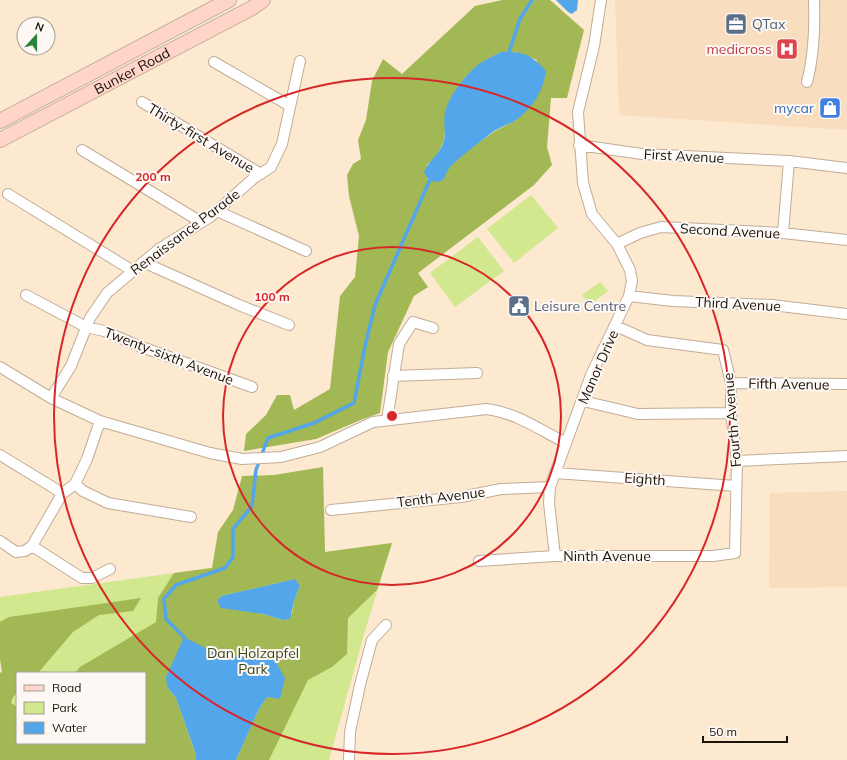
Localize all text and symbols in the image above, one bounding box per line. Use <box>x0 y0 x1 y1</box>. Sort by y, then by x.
office icon: QTax <box>723 11 749 37</box>
place label: QTax <box>752 15 786 33</box>
north arrow <box>16 16 56 56</box>
text: N <box>33 19 46 35</box>
hospital icon: medicross <box>774 36 800 62</box>
place label: medicross <box>707 40 772 58</box>
street label: Bunker Road <box>91 43 173 98</box>
shop icon: mycar <box>817 95 843 121</box>
street label: Thirty-first Avenue <box>145 99 257 177</box>
place label: mycar <box>774 99 815 117</box>
street label: First Avenue <box>643 145 725 167</box>
text: 200 m <box>135 169 171 184</box>
street label: Renaissance Parade <box>127 185 243 279</box>
street label: Second Avenue <box>680 219 780 243</box>
text: 100 m <box>254 289 290 304</box>
public building icon: Leisure Centre <box>506 293 532 319</box>
street label: Third Avenue <box>695 293 781 315</box>
place label: Leisure Centre <box>534 297 626 315</box>
street label: Twenty-sixth Avenue <box>102 323 236 389</box>
street label: Manor Drive <box>574 327 622 407</box>
street label: Fourth Avenue <box>719 372 745 468</box>
street label: Fifth Avenue <box>748 374 830 394</box>
centre of rings <box>385 409 399 423</box>
street label: Eighth <box>624 469 666 489</box>
street label: Tenth Avenue <box>396 483 486 511</box>
street label: Ninth Avenue <box>563 547 651 565</box>
park label: Dan Holzapfel Park <box>207 644 299 678</box>
legend <box>16 672 146 744</box>
text: Road <box>52 680 81 695</box>
text: Park <box>52 700 78 715</box>
scale bar <box>703 718 787 744</box>
text: Water <box>52 720 88 735</box>
text: 50 m <box>709 724 737 739</box>

